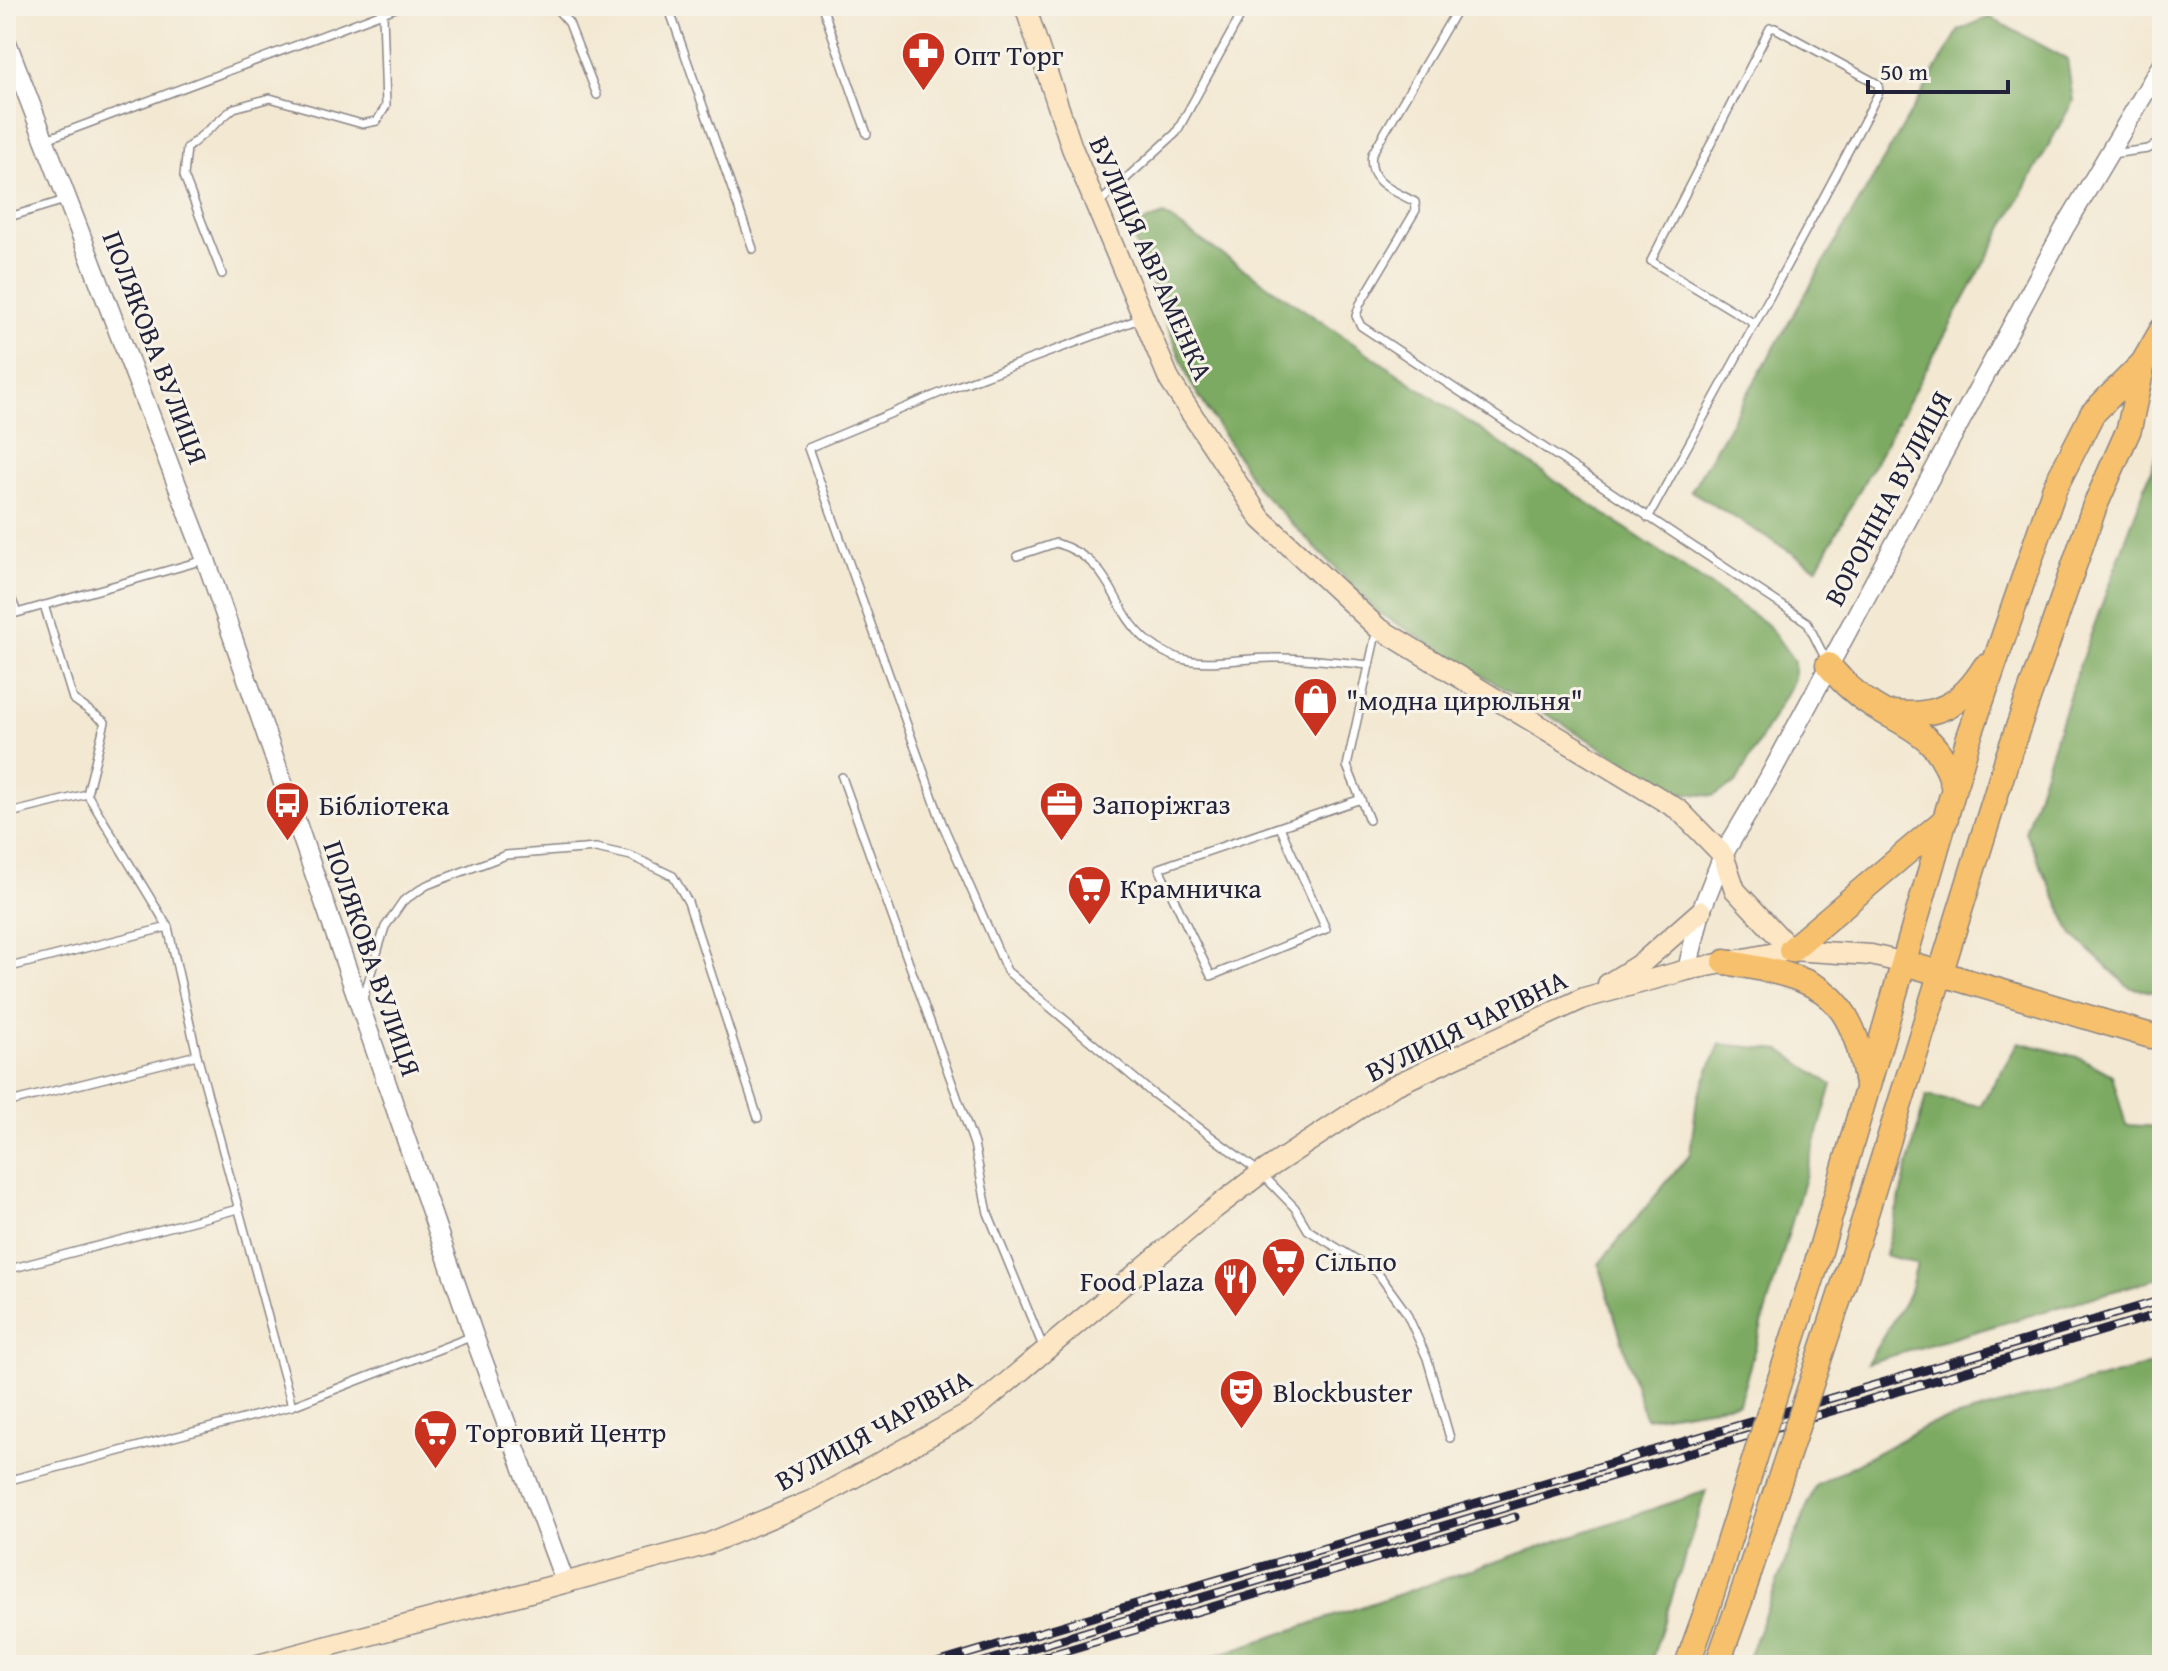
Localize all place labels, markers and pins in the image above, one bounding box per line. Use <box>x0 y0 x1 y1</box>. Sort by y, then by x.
pharmacy icon: Опт Торг <box>899 30 947 93</box>
place label: Опт Торг <box>954 34 1064 75</box>
shop icon: "модна цирюльня" <box>1291 675 1339 738</box>
place label: "модна цирюльня" <box>1346 679 1583 720</box>
office icon: Запоріжгаз <box>1037 779 1085 842</box>
bus stop icon: Бібліотека <box>264 780 312 843</box>
place label: Запоріжгаз <box>1092 783 1231 824</box>
place label: Бібліотека <box>319 784 450 825</box>
supermarket icon: Крамничка <box>1065 863 1113 926</box>
place label: Крамничка <box>1120 867 1262 908</box>
supermarket icon: Сільпо <box>1260 1236 1308 1299</box>
place label: Сільпо <box>1315 1240 1397 1281</box>
restaurant icon: Food Plaza <box>1211 1256 1259 1319</box>
place label: Food Plaza <box>1080 1260 1205 1301</box>
theatre icon: Blockbuster <box>1218 1367 1266 1430</box>
place label: Blockbuster <box>1273 1371 1413 1412</box>
supermarket icon: Торговий Центр <box>411 1407 459 1470</box>
place label: Торговий Центр <box>466 1411 666 1452</box>

